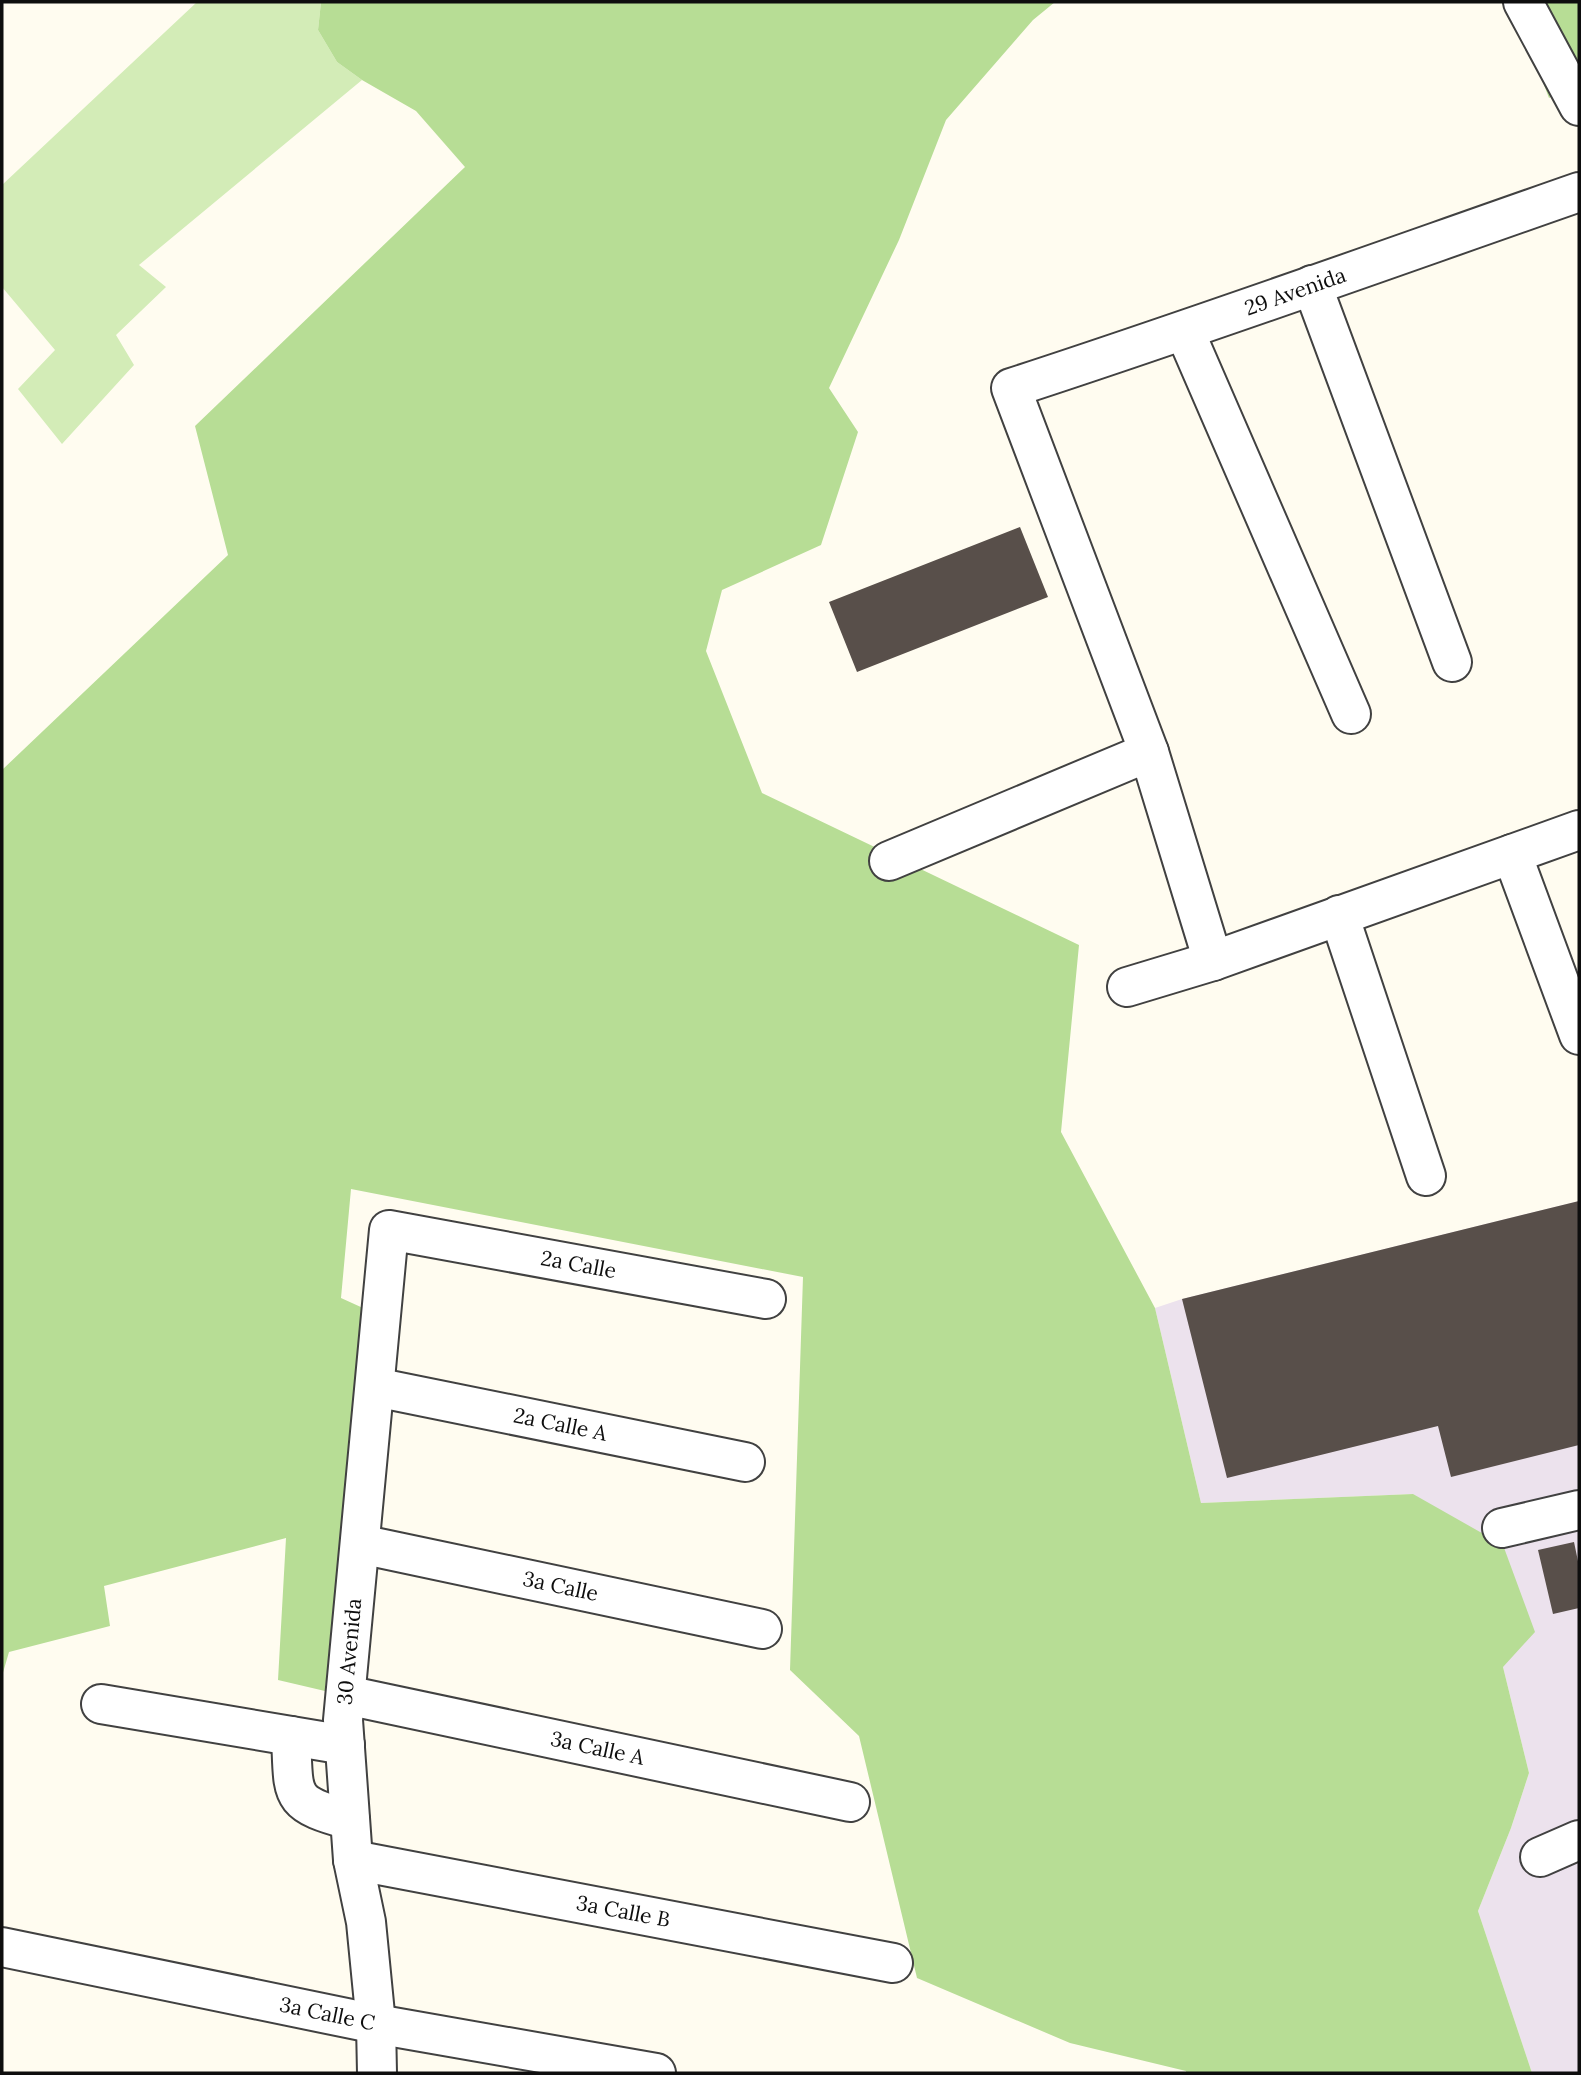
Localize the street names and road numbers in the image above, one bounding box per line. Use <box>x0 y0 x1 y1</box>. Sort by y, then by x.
street label: 29 Avenida <box>1241 261 1350 321</box>
street label: 2a Calle <box>539 1244 618 1284</box>
street label: 2a Calle A <box>511 1401 610 1447</box>
street label: 3a Calle <box>520 1565 601 1607</box>
street label: 30 Avenida <box>330 1597 367 1706</box>
street label: 3a Calle A <box>548 1725 648 1771</box>
street label: 3a Calle B <box>574 1889 672 1933</box>
street label: 3a Calle C <box>277 1990 378 2036</box>

